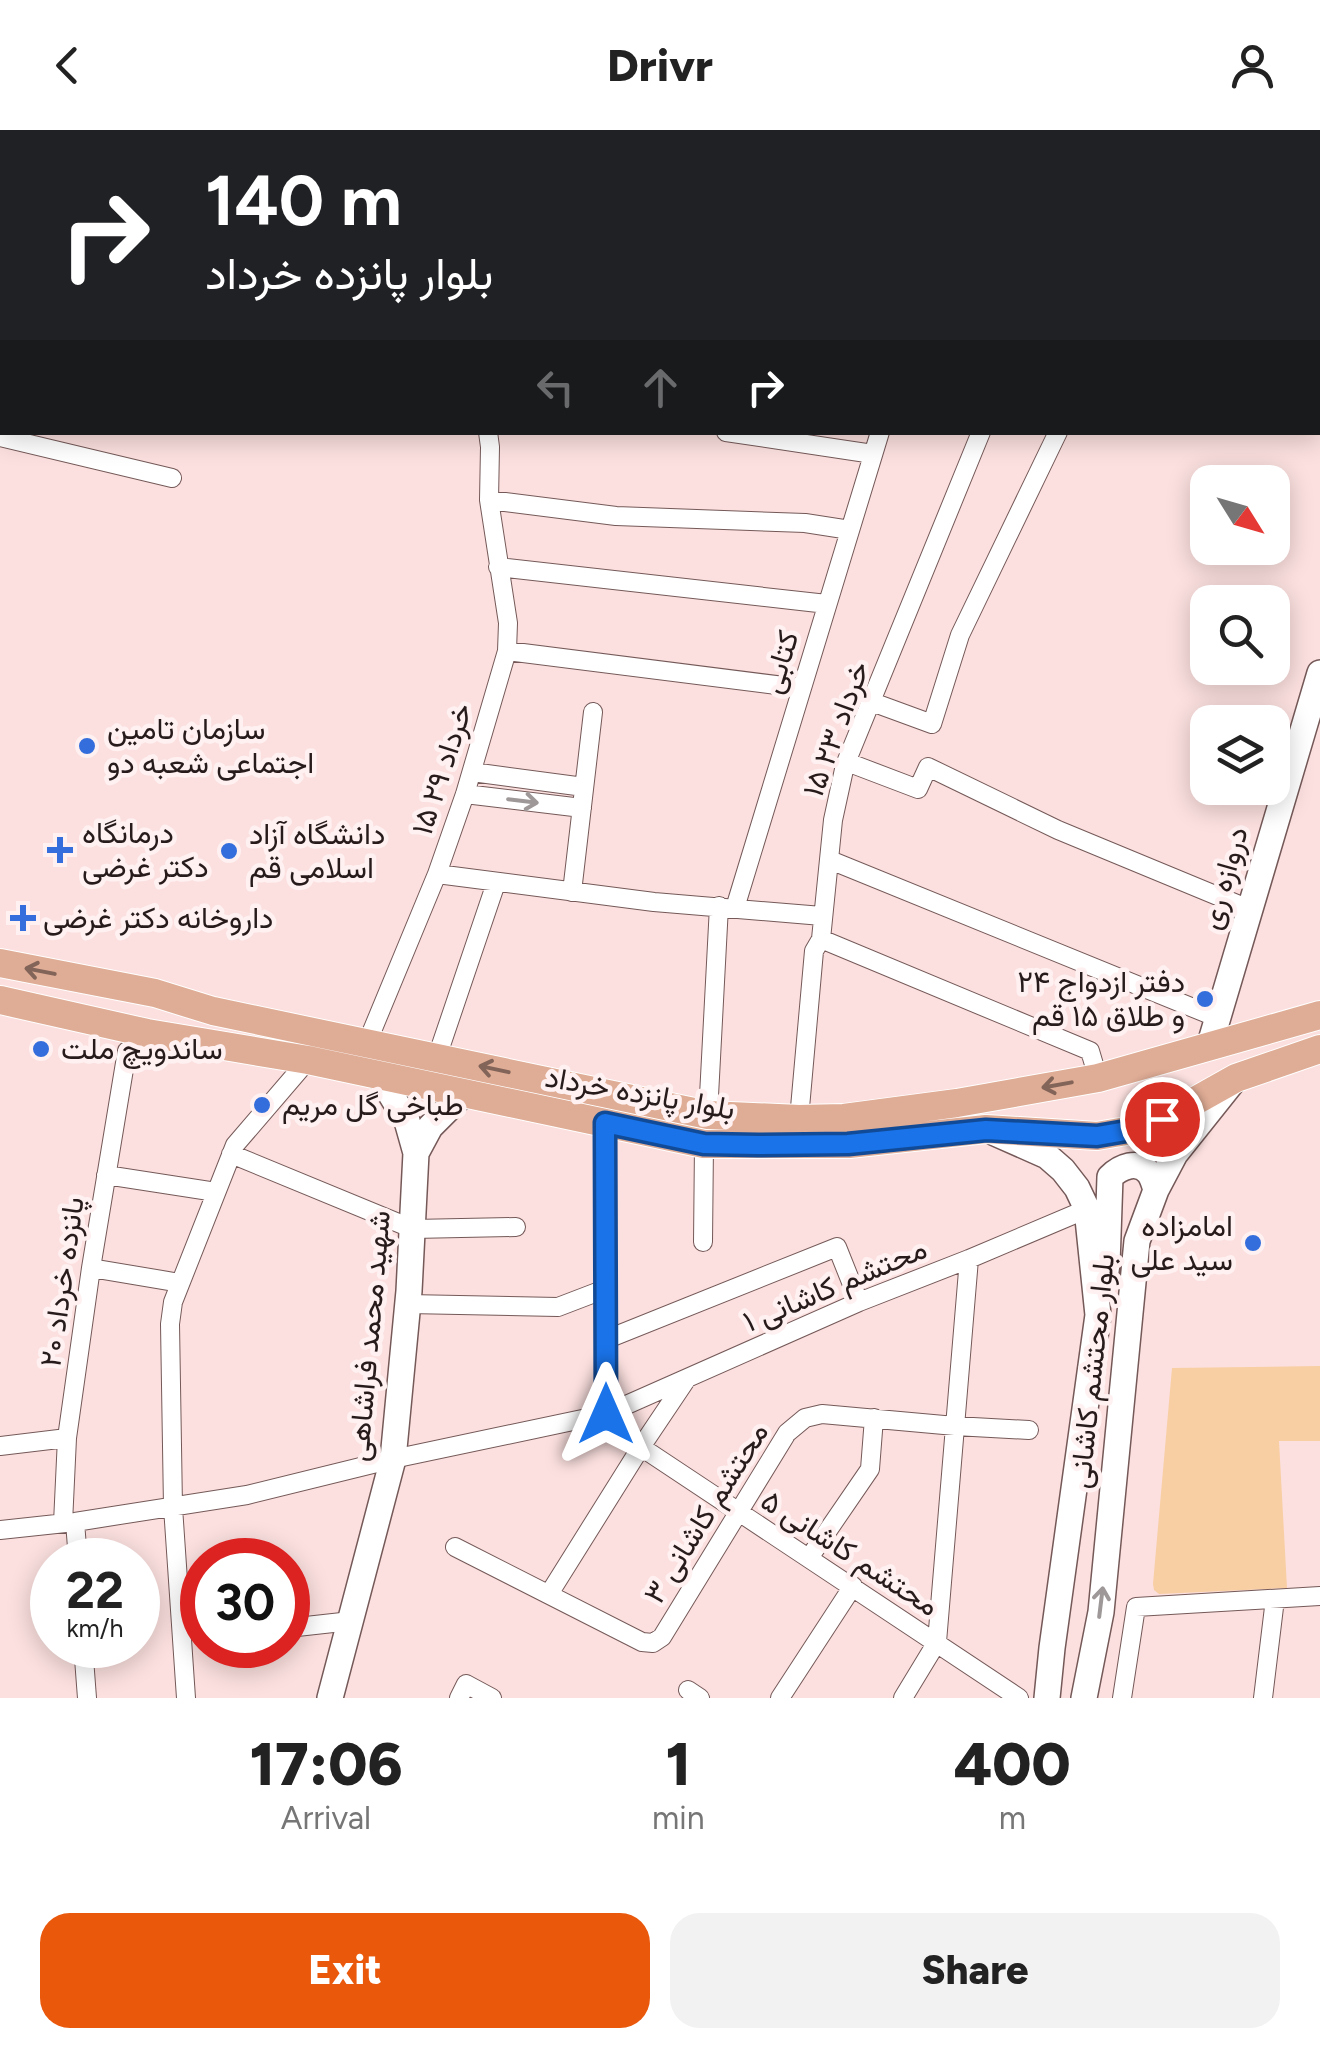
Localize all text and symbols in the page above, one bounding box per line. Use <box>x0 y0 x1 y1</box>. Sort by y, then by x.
icon: back <box>40 38 95 93</box>
text: Drivr <box>607 38 713 92</box>
icon: person <box>1225 38 1280 93</box>
text: 140 m <box>205 158 402 243</box>
icon: right <box>40 170 170 300</box>
text: بلوار پانزده خرداد <box>205 246 493 300</box>
icon: left <box>528 360 583 415</box>
icon: ahead <box>633 360 688 415</box>
icon: right <box>738 360 793 415</box>
north arrow <box>1190 465 1290 565</box>
map controls <box>1190 465 1290 805</box>
button: search <box>1190 585 1290 685</box>
street label: کتابی <box>753 626 807 698</box>
street label: ۱۵ خرداد ۲۳ <box>794 656 877 802</box>
street label: ۱۵ خرداد ۲۹ <box>403 698 480 839</box>
button: layers <box>1190 705 1290 805</box>
place label: سازمان تامین اجتماعی شعبه دو <box>107 710 314 781</box>
marker: سازمان تامین اجتماعی شعبه دو <box>76 735 98 757</box>
one-way arrow <box>507 792 539 811</box>
place label: درمانگاه دکتر غرضی <box>82 814 209 885</box>
place label: دانشگاه آزاد اسلامی قم <box>249 815 385 887</box>
street label: دروازه ری <box>1191 822 1256 934</box>
marker: درمانگاه دکتر غرضی <box>47 837 73 863</box>
marker: دانشگاه آزاد اسلامی قم <box>218 840 240 862</box>
place label: داروخانه دکتر غرضی <box>43 899 273 936</box>
marker: داروخانه دکتر غرضی <box>12 907 34 929</box>
one-way arrow <box>25 960 57 979</box>
place label: دفتر ازدواج ۲۴ و طلاق ۱۵ قم <box>1017 963 1185 1035</box>
marker: دفتر ازدواج ۲۴ و طلاق ۱۵ قم <box>1194 988 1216 1010</box>
place label: ساندویچ ملت <box>61 1030 223 1069</box>
marker: ساندویچ ملت <box>30 1038 52 1060</box>
street label: بلوار پانزده خرداد <box>542 1058 738 1129</box>
one-way arrow <box>479 1059 511 1078</box>
one-way arrow <box>1041 1076 1074 1095</box>
pin <box>1120 1077 1205 1162</box>
place label: طباخی گل مریم <box>282 1086 464 1124</box>
icon: arrive <box>1135 1092 1190 1147</box>
marker: طباخی گل مریم <box>251 1094 273 1116</box>
street label: پانزده خرداد ۲۰ <box>31 1194 94 1370</box>
place label: امامزاده سید علی <box>1130 1207 1233 1278</box>
street label: شهید محمد فراشاهی <box>339 1209 398 1463</box>
street label: محتشم کاشانی ۱ <box>737 1229 933 1341</box>
marker: امامزاده سید علی <box>1242 1232 1264 1254</box>
street label: بلوار محتشم کاشانی <box>1061 1252 1123 1490</box>
position arrow <box>554 1362 658 1466</box>
street label: محتشم کاشانی ۳ <box>635 1415 777 1611</box>
street label: محتشم کاشانی ۵ <box>754 1481 946 1625</box>
speed limit sign: 30 <box>180 1538 310 1668</box>
text: 22 <box>66 1560 124 1621</box>
one-way arrow <box>1092 1587 1111 1619</box>
text: km/h <box>66 1613 124 1643</box>
text: 17:06 <box>249 1728 403 1800</box>
text: 1 <box>665 1728 691 1800</box>
text: 400 <box>954 1728 1071 1800</box>
text: Arrival <box>281 1799 371 1837</box>
text: min <box>652 1799 705 1837</box>
text: m <box>999 1799 1026 1837</box>
button: Exit <box>40 1913 650 2028</box>
button: Share <box>670 1913 1280 2028</box>

